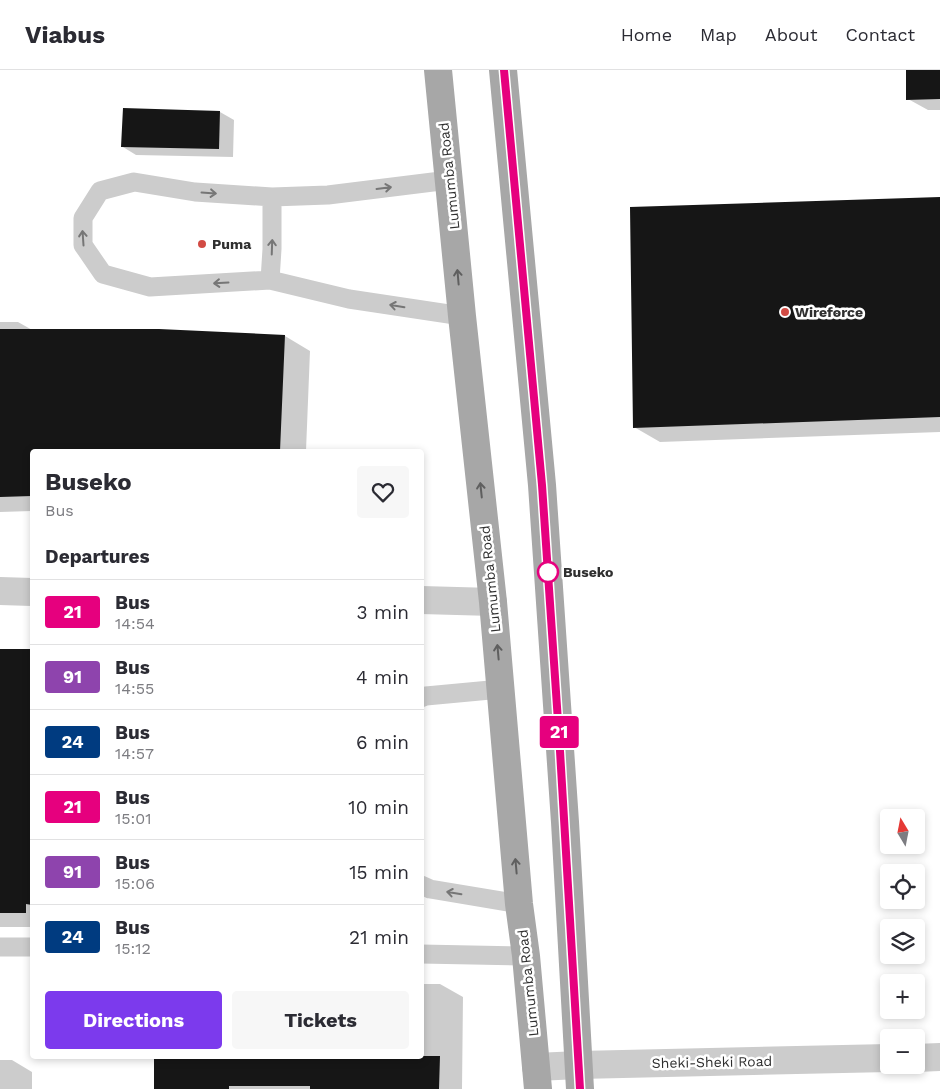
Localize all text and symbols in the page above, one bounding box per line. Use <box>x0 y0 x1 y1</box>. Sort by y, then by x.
text: Viabus <box>25 21 105 49</box>
text: Home <box>621 24 672 45</box>
text: Map <box>700 24 737 45</box>
text: About <box>765 24 817 45</box>
text: Contact <box>845 24 915 45</box>
street label: Lumumba Road <box>435 122 463 230</box>
one-way arrow <box>375 183 391 193</box>
one-way arrow <box>200 188 216 197</box>
one-way arrow <box>79 230 88 246</box>
place label: Puma <box>212 236 252 252</box>
marker: Puma <box>196 238 208 250</box>
one-way arrow <box>267 240 276 256</box>
one-way arrow <box>453 269 463 285</box>
one-way arrow <box>213 278 229 287</box>
one-way arrow <box>389 301 405 311</box>
place label: Wireforce <box>795 304 863 320</box>
marker: Wireforce <box>779 306 791 318</box>
button: heart <box>357 466 409 518</box>
text: Buseko <box>45 468 132 496</box>
one-way arrow <box>476 483 486 499</box>
text: Bus <box>45 501 74 520</box>
street label: Lumumba Road <box>476 525 504 633</box>
text: Departures <box>45 545 150 568</box>
marker: Buseko <box>537 561 559 583</box>
place label: Buseko <box>563 564 613 580</box>
text: Bus <box>115 591 150 614</box>
text: 21 <box>63 601 82 622</box>
text: 3 min <box>357 601 409 624</box>
text: 14:54 <box>115 614 155 633</box>
one-way arrow <box>493 644 502 660</box>
text: Bus <box>115 656 150 679</box>
text: 91 <box>63 666 82 687</box>
text: 4 min <box>356 666 409 689</box>
text: 14:55 <box>115 679 154 698</box>
line badge: 21 <box>536 716 582 748</box>
text: Bus <box>115 721 150 744</box>
text: 21 <box>550 721 568 742</box>
text: 24 <box>61 731 84 752</box>
text: 6 min <box>356 731 409 754</box>
text: 14:57 <box>115 744 154 763</box>
text: Bus <box>115 786 150 809</box>
text: 21 <box>63 796 82 817</box>
text: 10 min <box>348 796 409 819</box>
text: 15:01 <box>115 809 151 828</box>
north arrow <box>880 809 925 854</box>
map controls <box>880 809 925 1074</box>
text: Bus <box>115 851 150 874</box>
one-way arrow <box>511 859 521 875</box>
text: 91 <box>63 861 82 882</box>
text: 15 min <box>349 861 409 884</box>
button: locate <box>880 864 925 909</box>
text: 15:06 <box>115 874 155 893</box>
one-way arrow <box>446 888 462 898</box>
text: Bus <box>115 916 150 939</box>
button: layers <box>880 919 925 964</box>
text: 24 <box>61 926 84 947</box>
text: 21 min <box>349 926 409 949</box>
street label: Lumumba Road <box>514 929 542 1037</box>
text: 15:12 <box>115 939 151 958</box>
button: + <box>880 974 925 1019</box>
button: Directions <box>45 991 222 1049</box>
button: Tickets <box>232 991 409 1049</box>
button: − <box>880 1029 925 1074</box>
street label: Sheki-Sheki Road <box>652 1053 772 1071</box>

